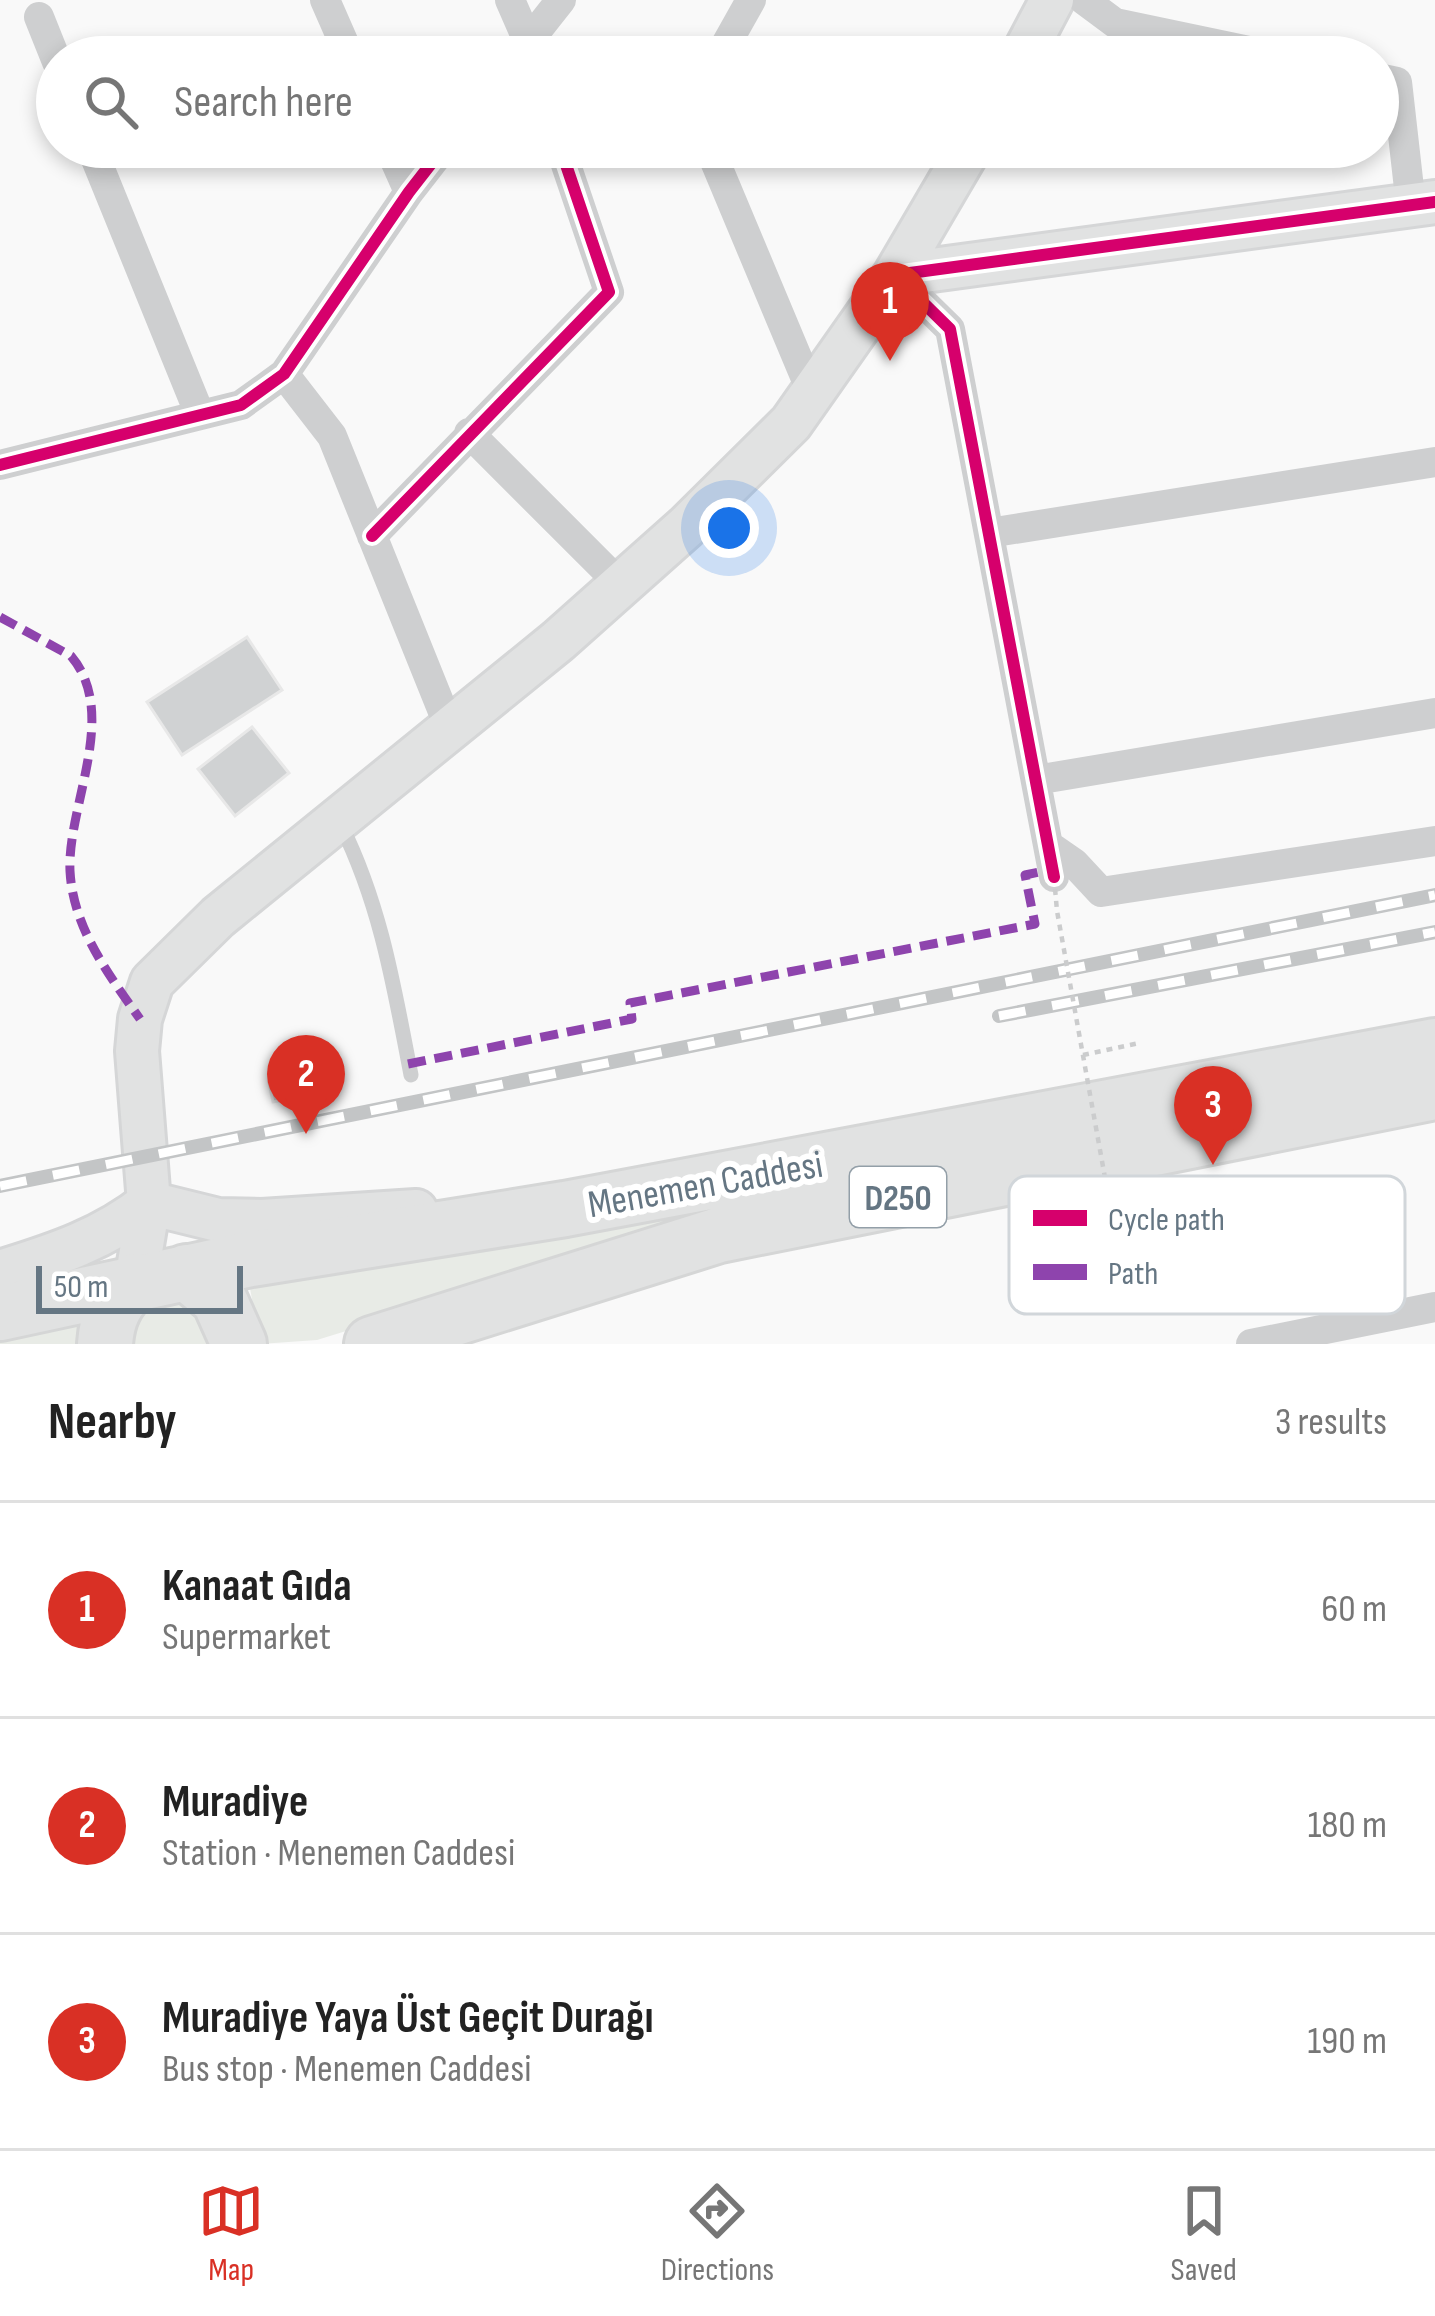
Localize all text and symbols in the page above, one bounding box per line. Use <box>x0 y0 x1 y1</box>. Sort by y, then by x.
search box <box>36 36 1399 168</box>
icon: search <box>78 69 144 135</box>
text: Search here <box>174 75 353 130</box>
pin: 1 <box>851 262 929 361</box>
your location <box>699 498 759 558</box>
pin: 2 <box>267 1035 345 1134</box>
pin: 3 <box>1174 1066 1252 1165</box>
street label: Menemen Caddesi <box>584 1142 826 1229</box>
road number: D250 <box>850 1167 946 1227</box>
legend <box>1009 1176 1405 1314</box>
text: Cycle path <box>1108 1200 1225 1240</box>
text: Path <box>1108 1254 1158 1294</box>
scale bar <box>36 1260 243 1313</box>
text: 50 m <box>54 1267 108 1307</box>
text: Nearby <box>48 1392 177 1453</box>
text: 3 results <box>1275 1399 1387 1446</box>
text: Kanaat Gıda <box>162 1559 352 1614</box>
text: 1 <box>79 1586 95 1633</box>
text: 60 m <box>1321 1586 1387 1633</box>
text: Supermarket <box>162 1614 331 1661</box>
text: Muradiye <box>162 1775 308 1830</box>
text: 2 <box>78 1802 96 1849</box>
text: 180 m <box>1308 1802 1387 1849</box>
text: Station · Menemen Caddesi <box>162 1830 515 1877</box>
text: Muradiye Yaya Üst Geçit Durağı <box>162 1991 654 2046</box>
text: 3 <box>78 2018 96 2065</box>
text: 190 m <box>1307 2018 1387 2065</box>
text: Bus stop · Menemen Caddesi <box>162 2046 532 2093</box>
tab: Map <box>198 2178 264 2290</box>
tab: Directions <box>661 2178 774 2290</box>
tab: Saved <box>1171 2178 1237 2290</box>

